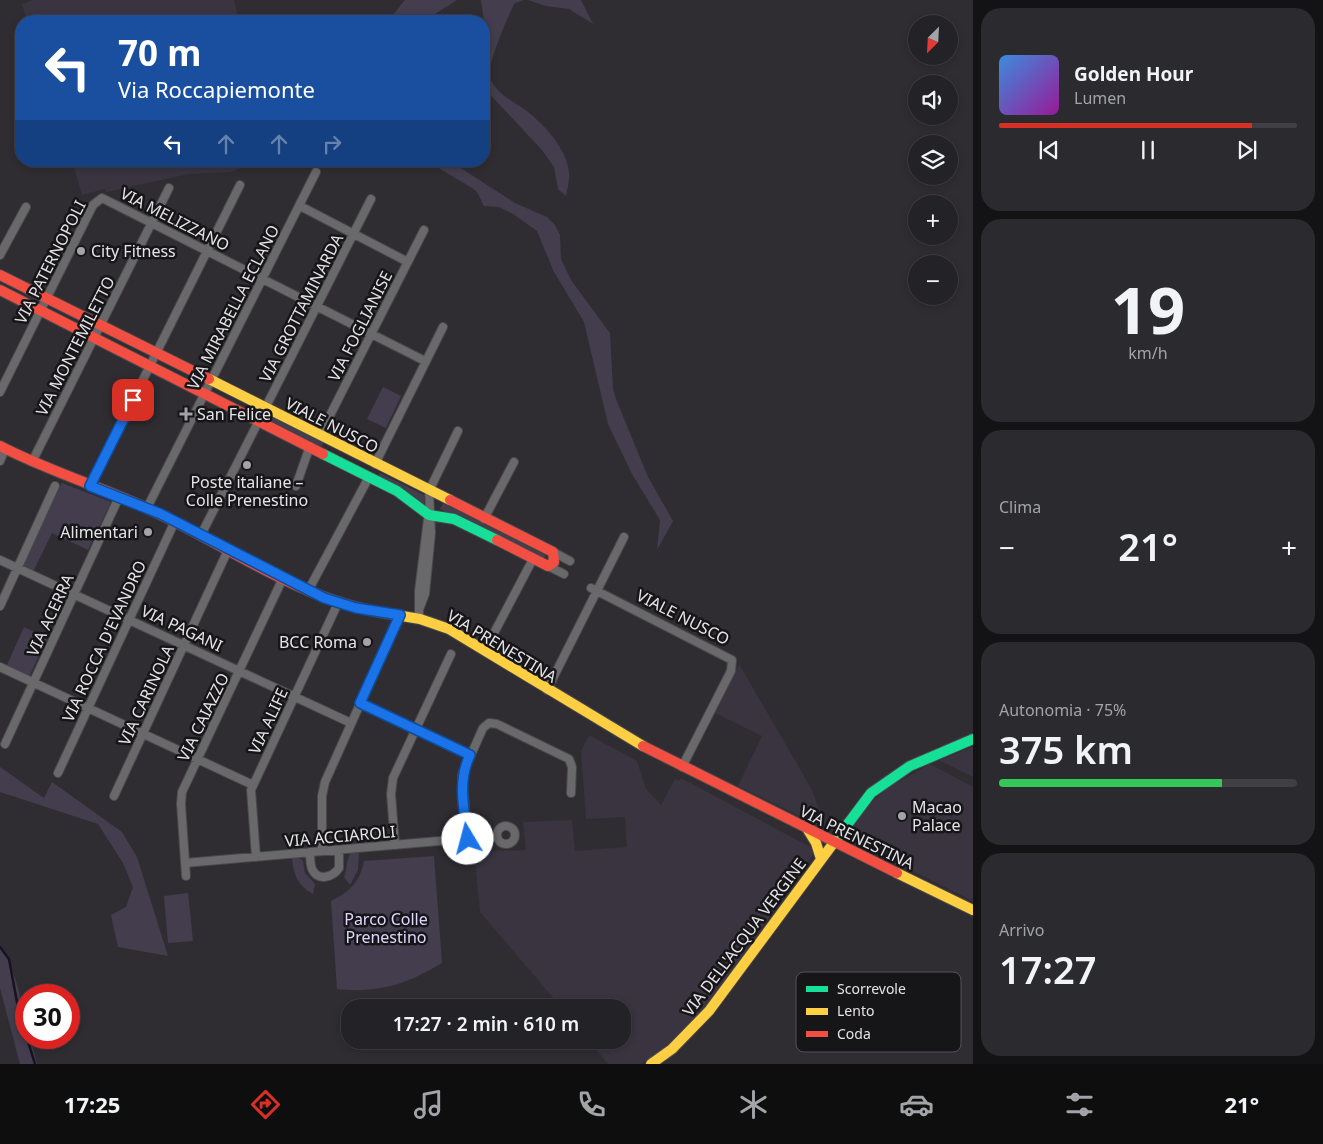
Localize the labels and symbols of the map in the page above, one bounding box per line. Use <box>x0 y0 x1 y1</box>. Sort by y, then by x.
north arrow <box>908 15 958 65</box>
street label: VIA MELIZZANO <box>117 182 233 256</box>
street label: VIA PATERNOPOLI <box>9 197 91 327</box>
street label: VIA MIRABELLA ECLANO <box>182 221 284 393</box>
street label: VIA GROTTAMINARDA <box>254 229 348 386</box>
place label: City Fitness <box>91 240 176 262</box>
marker: City Fitness <box>75 245 87 257</box>
street label: VIA FOGLIANISE <box>323 267 397 385</box>
street label: VIA MONTEMILETTO <box>30 272 120 420</box>
pin <box>112 379 154 421</box>
street label: VIALE NUSCO <box>282 392 382 458</box>
place label: San Felice <box>197 403 271 425</box>
marker: San Felice <box>179 407 193 421</box>
marker: Poste italiane – Colle Prenestino <box>241 459 253 471</box>
place label: Poste italiane – Colle Prenestino <box>186 471 308 511</box>
place label: Alimentari <box>60 521 138 543</box>
marker: Alimentari <box>142 526 154 538</box>
street label: VIA ROCCA D'EVANDRO <box>57 557 151 725</box>
street label: VIA ACERRA <box>21 570 79 660</box>
street label: VIALE NUSCO <box>633 584 733 650</box>
street label: VIA PAGANI <box>138 600 226 656</box>
street label: VIA PRENESTINA <box>443 605 562 688</box>
place label: BCC Roma <box>279 631 357 653</box>
marker: BCC Roma <box>361 636 373 648</box>
street label: VIA CARINOLA <box>113 641 179 749</box>
street label: VIA CAIAZZO <box>172 669 234 765</box>
street label: VIA ALIFE <box>243 684 293 758</box>
place label: Macao Palace <box>912 796 962 836</box>
street label: VIA PRENESTINA <box>796 800 918 875</box>
marker: Macao Palace <box>896 810 908 822</box>
position arrow <box>441 812 493 864</box>
street label: VIA ACCIAROLI <box>284 820 396 852</box>
street label: VIA DELL'ACQUA VERGINE <box>677 853 811 1021</box>
park label: Parco Colle Prenestino <box>344 908 428 948</box>
legend <box>796 972 961 1052</box>
text: Scorrevole <box>837 979 906 998</box>
speed limit sign: 30 <box>15 984 80 1049</box>
text: Lento <box>837 1001 874 1020</box>
text: Coda <box>837 1024 871 1043</box>

